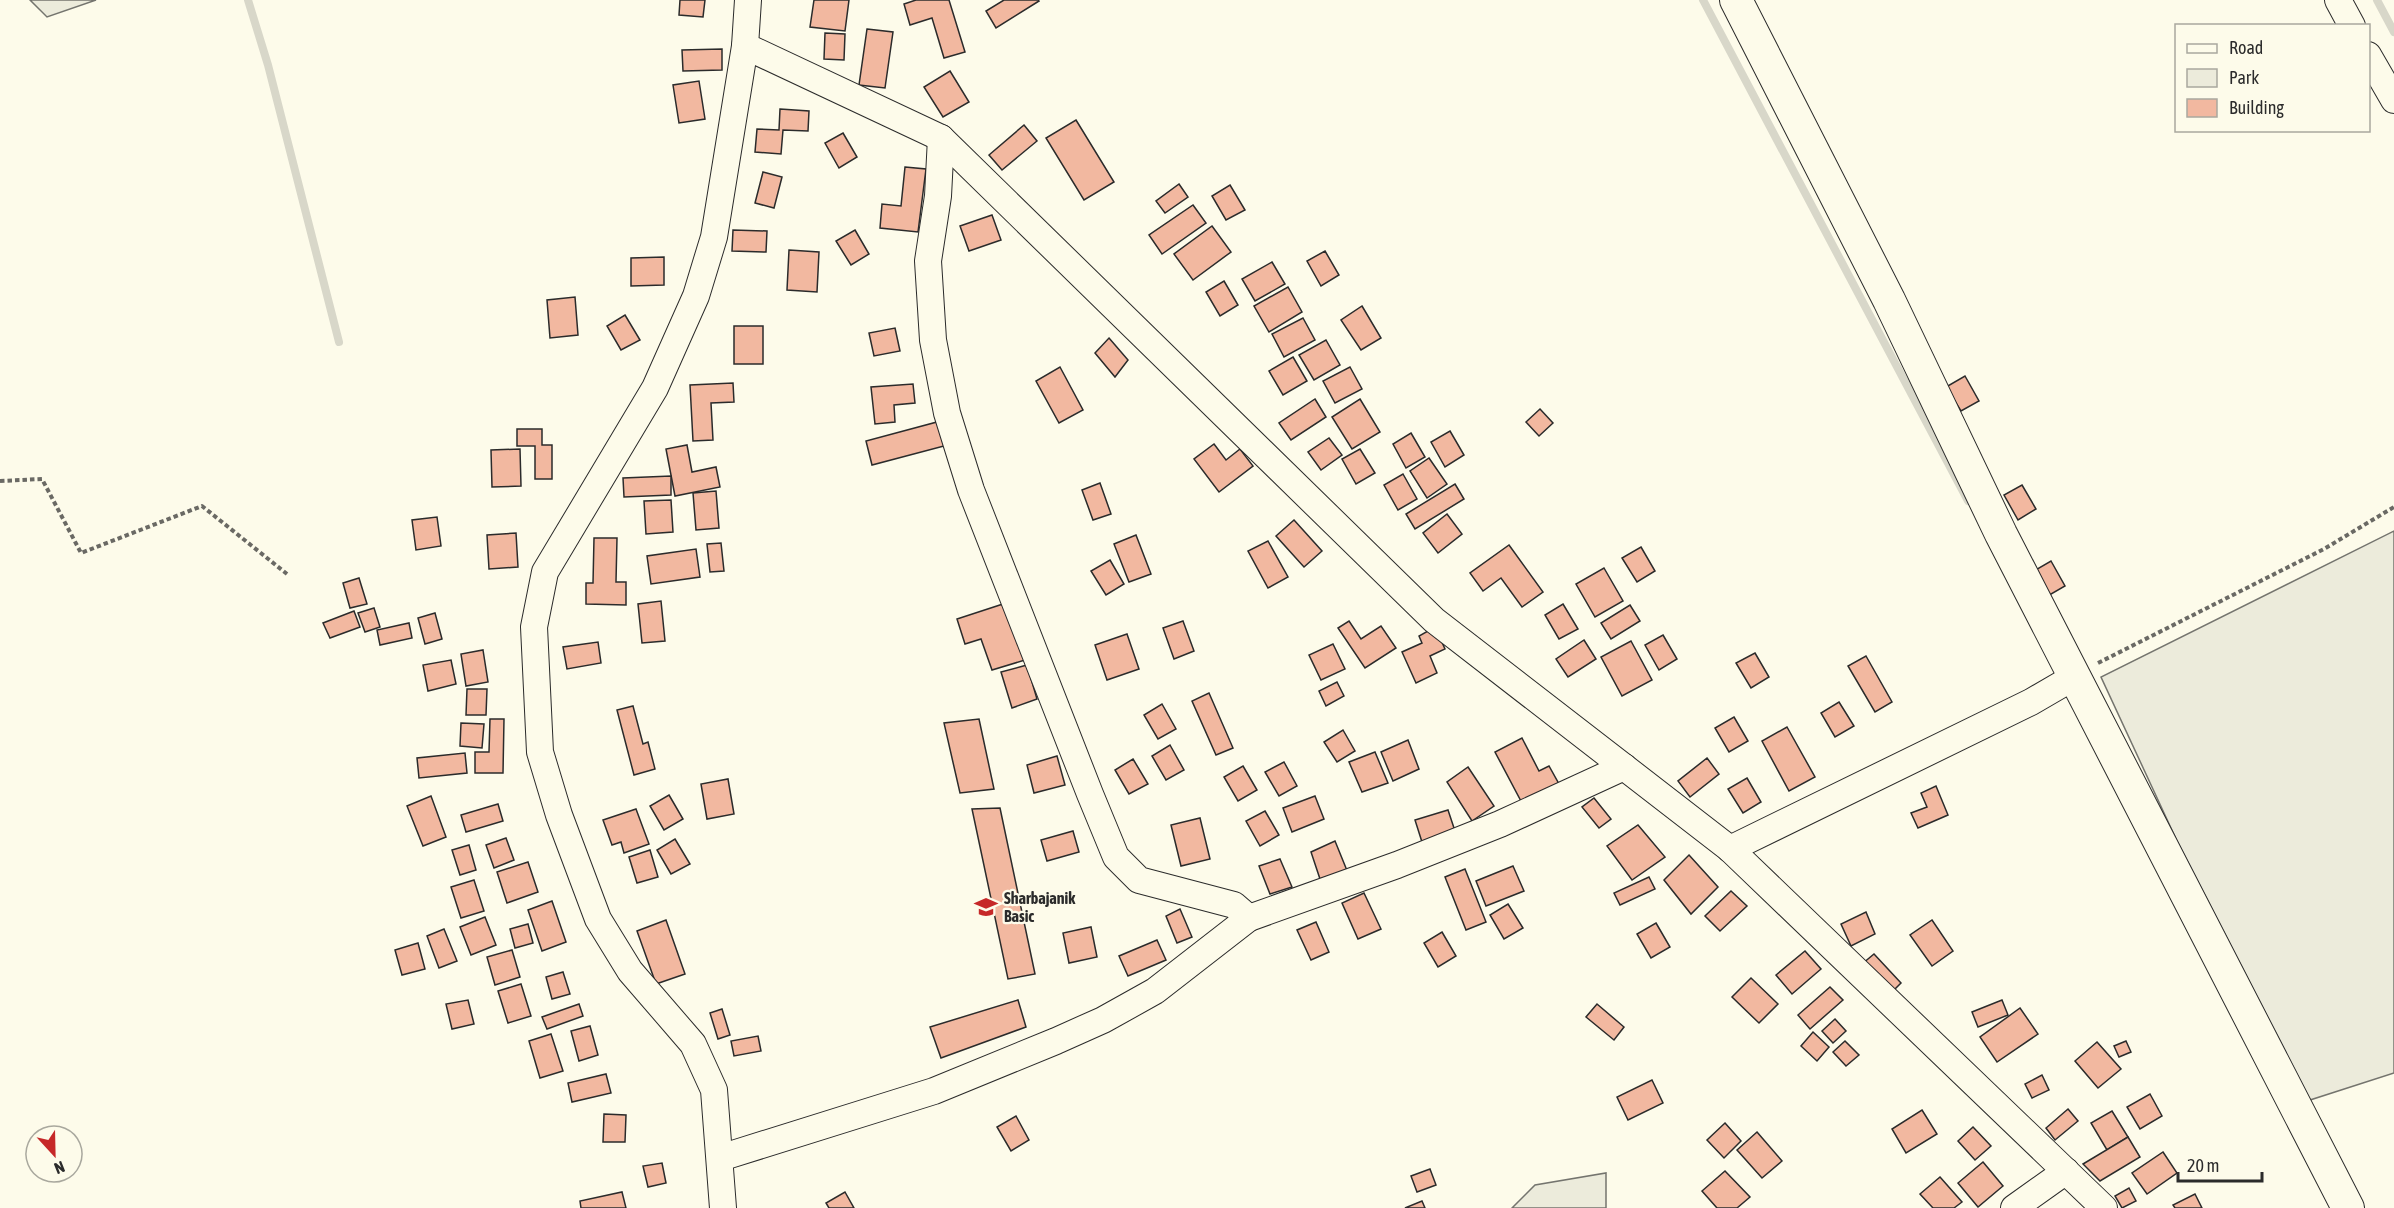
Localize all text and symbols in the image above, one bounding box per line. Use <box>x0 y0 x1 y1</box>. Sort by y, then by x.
legend <box>2175 24 2370 132</box>
text: Road <box>2229 37 2263 58</box>
text: Park <box>2229 67 2259 88</box>
text: Building <box>2229 97 2284 118</box>
place label: Sharbajanik Basic <box>1004 889 1076 925</box>
school or university icon: Sharbajanik Basic <box>973 894 999 920</box>
north arrow <box>24 1124 84 1184</box>
scale bar <box>2178 1145 2262 1183</box>
text: 20 m <box>2187 1155 2219 1176</box>
text: N <box>52 1158 67 1178</box>

